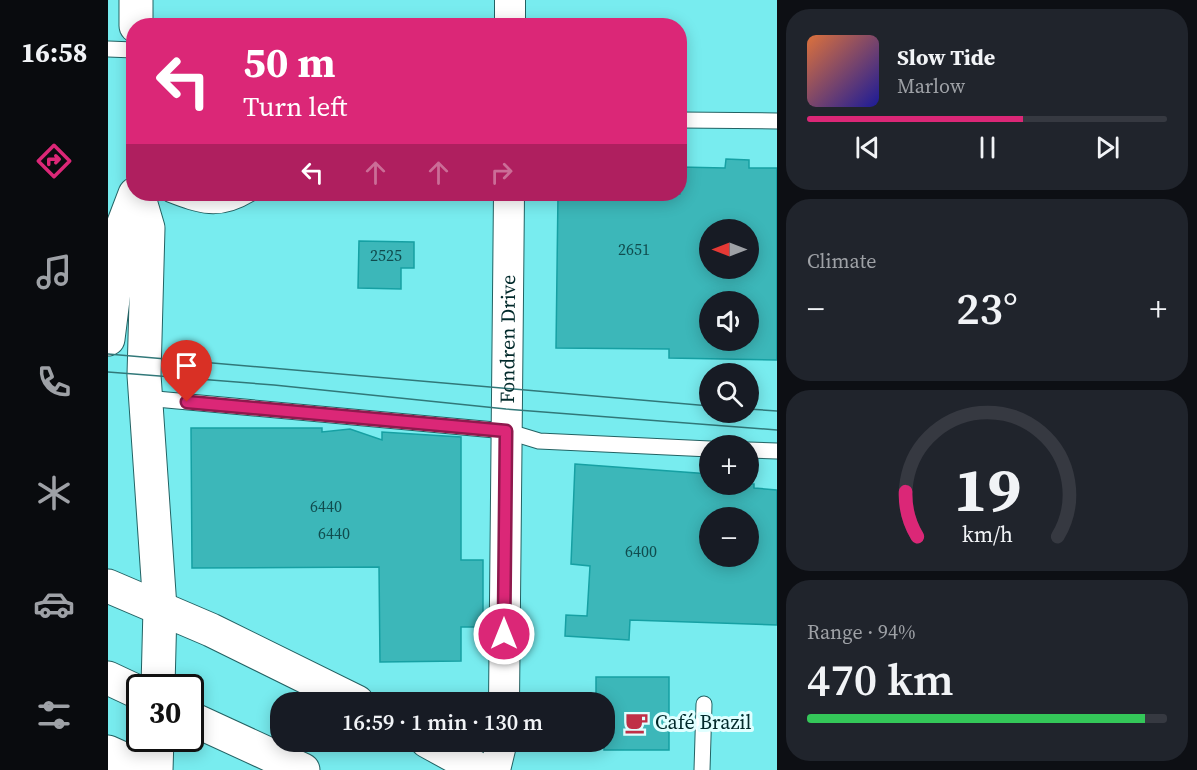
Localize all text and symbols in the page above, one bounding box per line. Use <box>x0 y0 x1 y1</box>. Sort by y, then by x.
text: 50 m <box>243 33 336 91</box>
text: 16:58 <box>21 34 87 71</box>
icon: left <box>144 42 222 120</box>
text: Slow Tide <box>897 42 995 72</box>
text: Marlow <box>897 72 965 100</box>
text: Turn left <box>243 88 347 125</box>
icon: previous <box>851 131 884 164</box>
icon: pause <box>971 131 1004 164</box>
icon: next <box>1091 131 1124 164</box>
icon: directions <box>33 140 75 182</box>
icon: left <box>296 156 329 189</box>
icon: ahead <box>359 156 392 189</box>
icon: ahead <box>422 156 455 189</box>
icon: right <box>485 156 518 189</box>
north arrow <box>699 219 759 279</box>
map controls <box>699 219 759 567</box>
house number: 2651 <box>618 238 650 260</box>
house number: 2525 <box>370 244 402 266</box>
text: Climate <box>807 247 876 275</box>
icon: music <box>33 251 75 293</box>
street label: Fondren Drive <box>493 275 522 404</box>
text: 23° <box>956 277 1018 339</box>
text: − <box>807 286 825 331</box>
text: + <box>1150 286 1167 331</box>
button: sound <box>699 291 759 351</box>
pin <box>161 340 212 402</box>
icon: arrive <box>170 349 203 382</box>
icon: phone <box>33 361 75 403</box>
button: search <box>699 363 759 423</box>
button: + <box>699 435 759 495</box>
text: 19 <box>953 446 1021 532</box>
icon: climate <box>33 472 75 514</box>
house number: 6440 <box>310 495 342 517</box>
button: − <box>699 507 759 567</box>
text: km/h <box>961 521 1013 550</box>
house number: 6440 <box>318 522 350 544</box>
house number: 6400 <box>625 540 657 562</box>
icon: car <box>33 583 75 625</box>
position arrow <box>472 602 536 666</box>
text: Range · 94% <box>807 618 916 646</box>
text: 470 km <box>807 648 954 710</box>
speed limit sign: 30 <box>126 674 204 752</box>
icon: filters <box>33 694 75 736</box>
text: 16:59 · 1 min · 130 m <box>342 707 543 737</box>
place label: Café Brazil <box>655 708 752 736</box>
cafe icon: Café Brazil <box>624 709 650 735</box>

